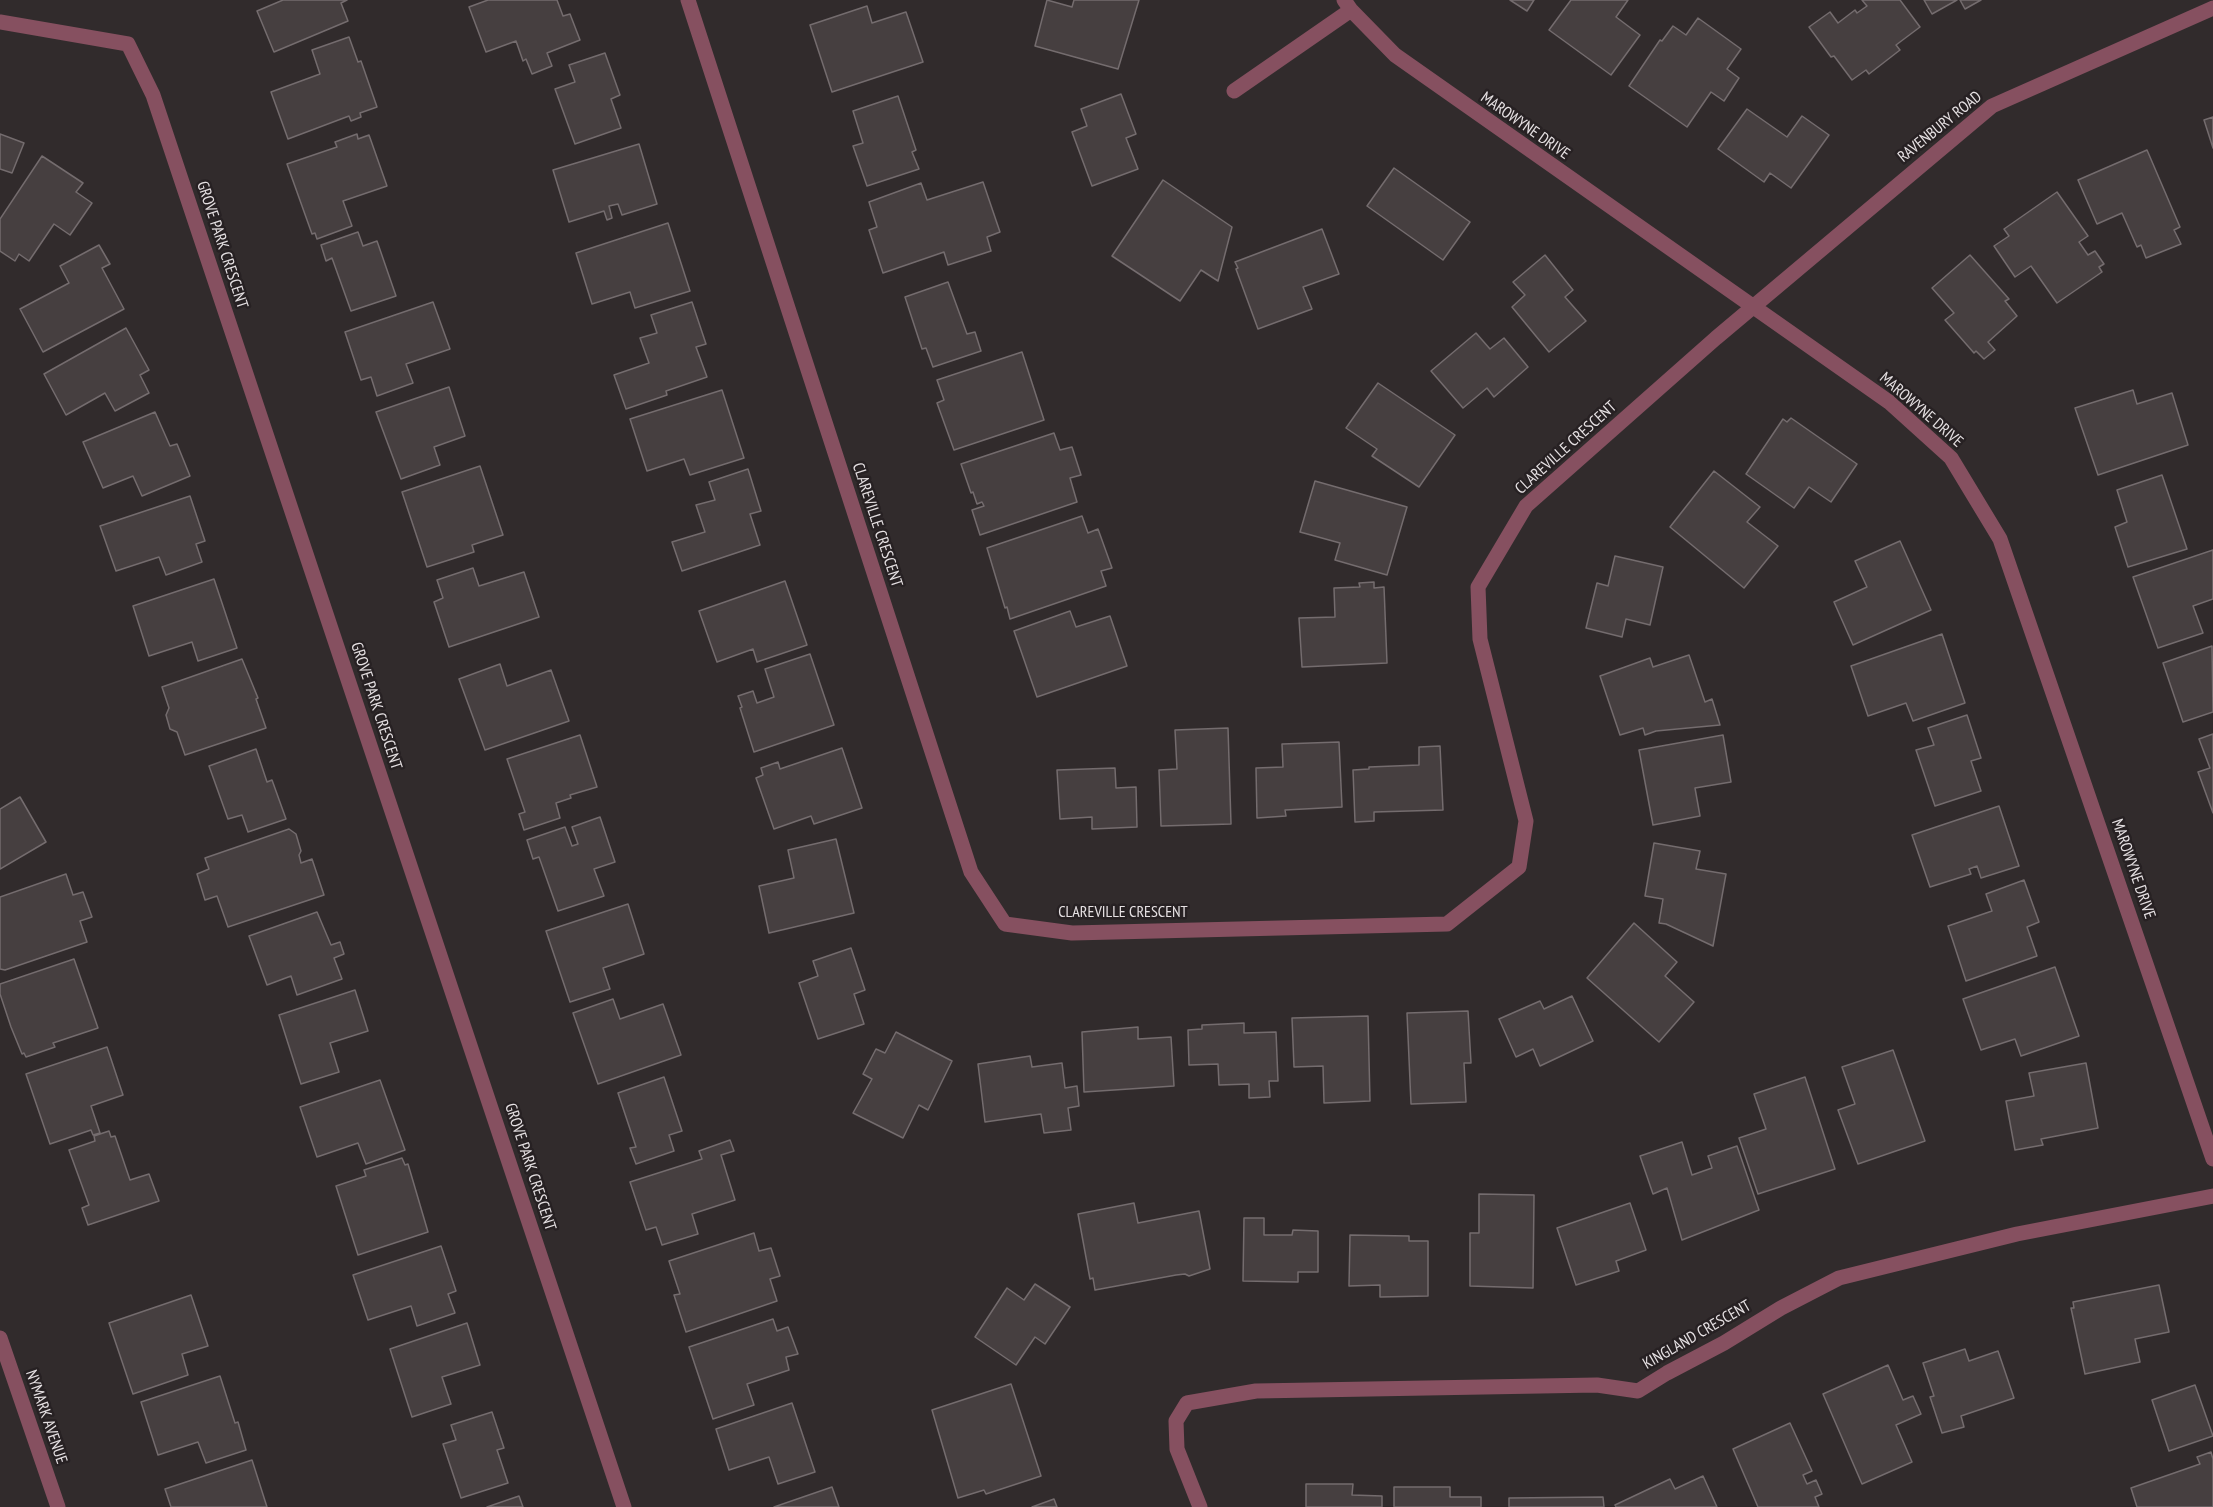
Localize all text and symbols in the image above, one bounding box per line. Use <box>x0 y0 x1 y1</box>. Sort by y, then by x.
street label: RAVENBURY ROAD <box>1894 87 1986 167</box>
street label: MAROWYNE DRIVE <box>1477 88 1573 164</box>
street label: GROVE PARK CRESCENT <box>192 179 252 311</box>
street label: MAROWYNE DRIVE <box>1875 369 1967 451</box>
street label: CLAREVILLE CRESCENT <box>1511 398 1621 498</box>
street label: CLAREVILLE CRESCENT <box>848 460 906 590</box>
street label: GROVE PARK CRESCENT <box>346 640 406 772</box>
street label: MAROWYNE DRIVE <box>2107 817 2159 921</box>
street label: CLAREVILLE CRESCENT <box>1058 902 1188 922</box>
street label: GROVE PARK CRESCENT <box>500 1101 560 1233</box>
street label: KINGLAND CRESCENT <box>1640 1296 1754 1374</box>
street label: NYMARK AVENUE <box>21 1368 71 1466</box>

